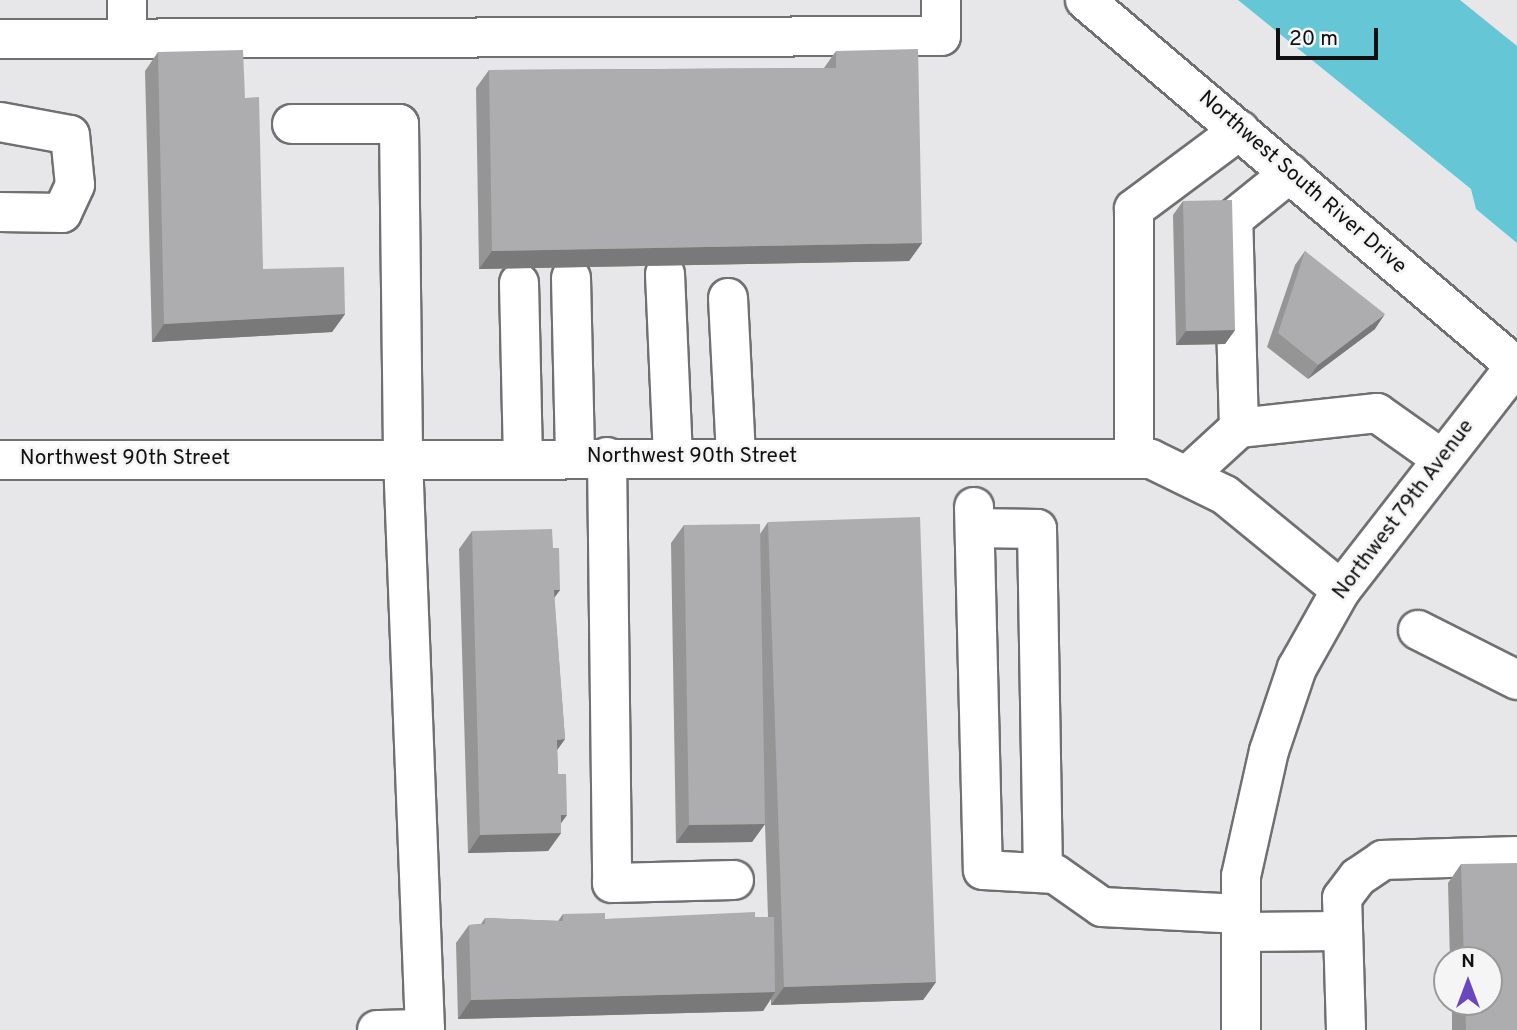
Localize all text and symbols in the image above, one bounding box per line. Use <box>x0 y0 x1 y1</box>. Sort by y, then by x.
scale bar <box>1279 14 1380 58</box>
text: 20 m <box>1289 26 1338 53</box>
street label: Northwest South River Drive <box>1193 86 1411 280</box>
street label: Northwest 79th Avenue <box>1328 414 1480 606</box>
street label: Northwest 90th Street <box>587 444 797 470</box>
street label: Northwest 90th Street <box>20 446 230 472</box>
north arrow <box>1433 946 1503 1016</box>
text: N <box>1461 950 1475 974</box>

